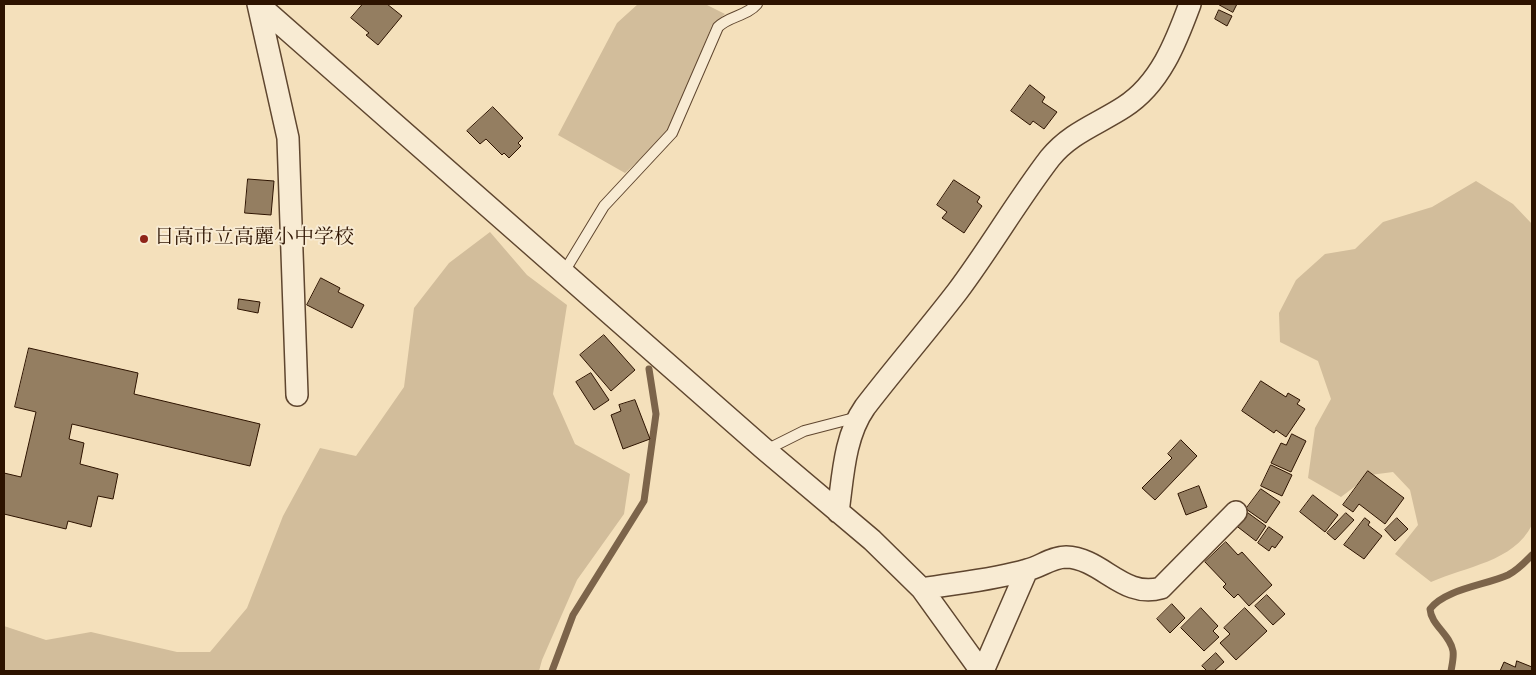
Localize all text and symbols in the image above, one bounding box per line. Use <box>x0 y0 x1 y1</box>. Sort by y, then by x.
place label: 日高市立高麗小中学校 <box>154 227 354 251</box>
marker: 日高市立高麗小中学校 <box>138 233 150 245</box>

